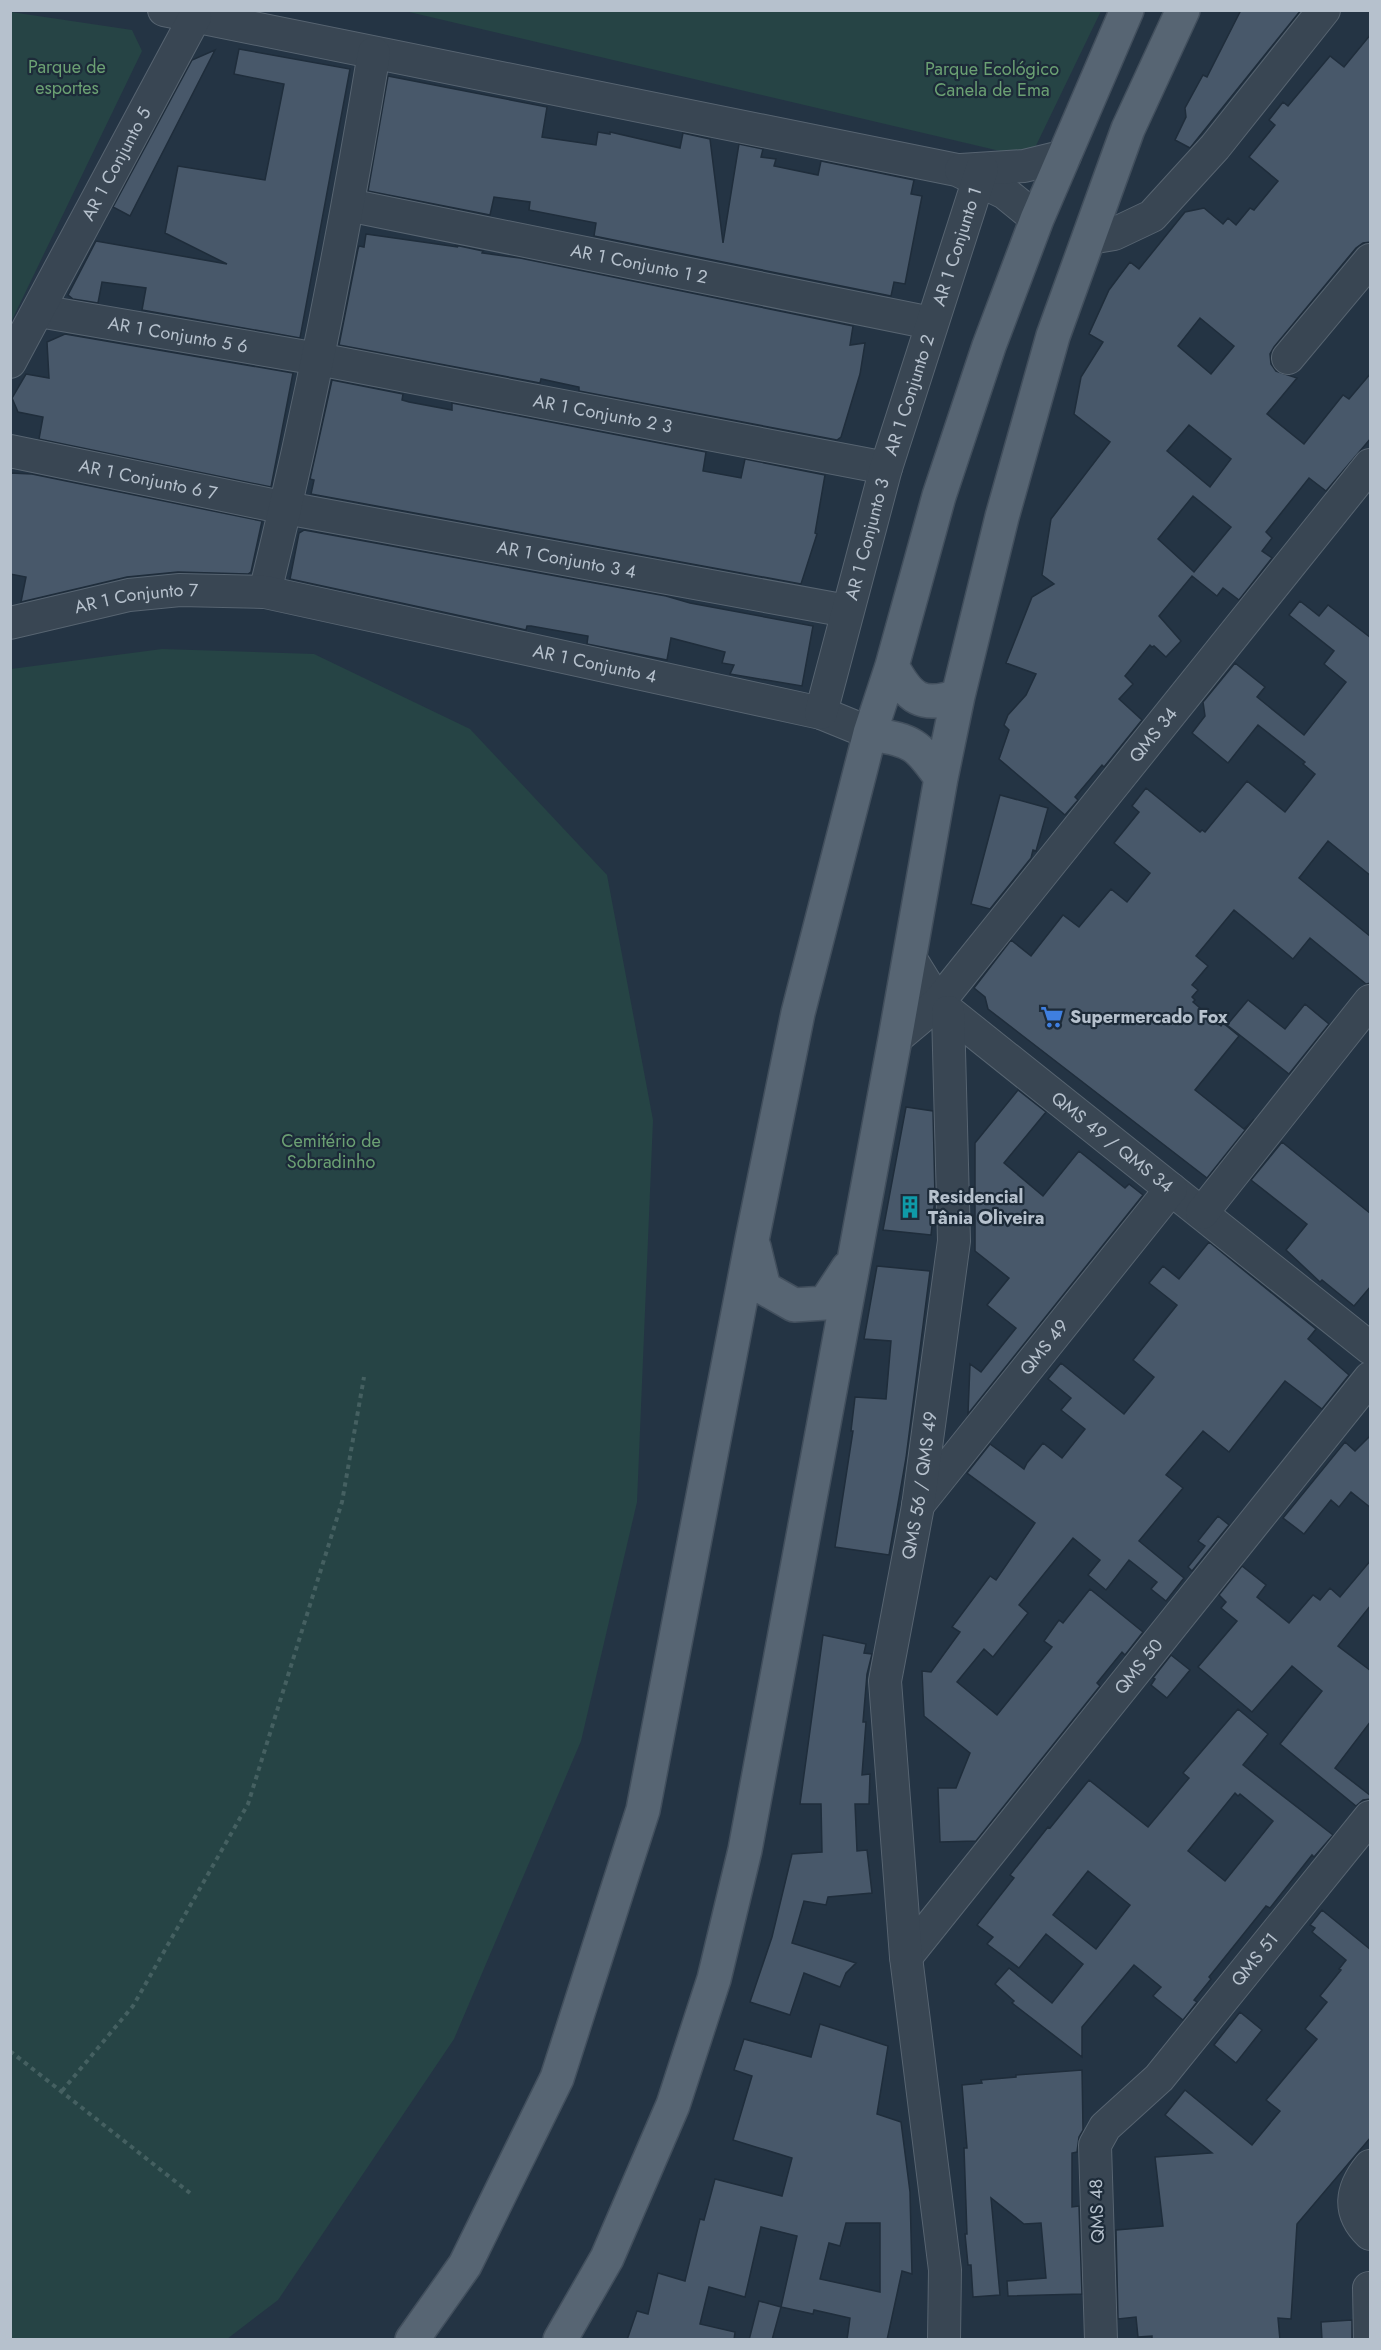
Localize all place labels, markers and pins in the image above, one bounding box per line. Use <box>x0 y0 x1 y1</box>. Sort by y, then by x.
supermarket icon: Supermercado Fox <box>1039 1004 1065 1030</box>
place label: Supermercado Fox <box>1070 1004 1228 1030</box>
place label: Residencial Tânia Oliveira <box>928 1184 1045 1231</box>
building icon: Residencial Tânia Oliveira <box>897 1194 923 1220</box>

